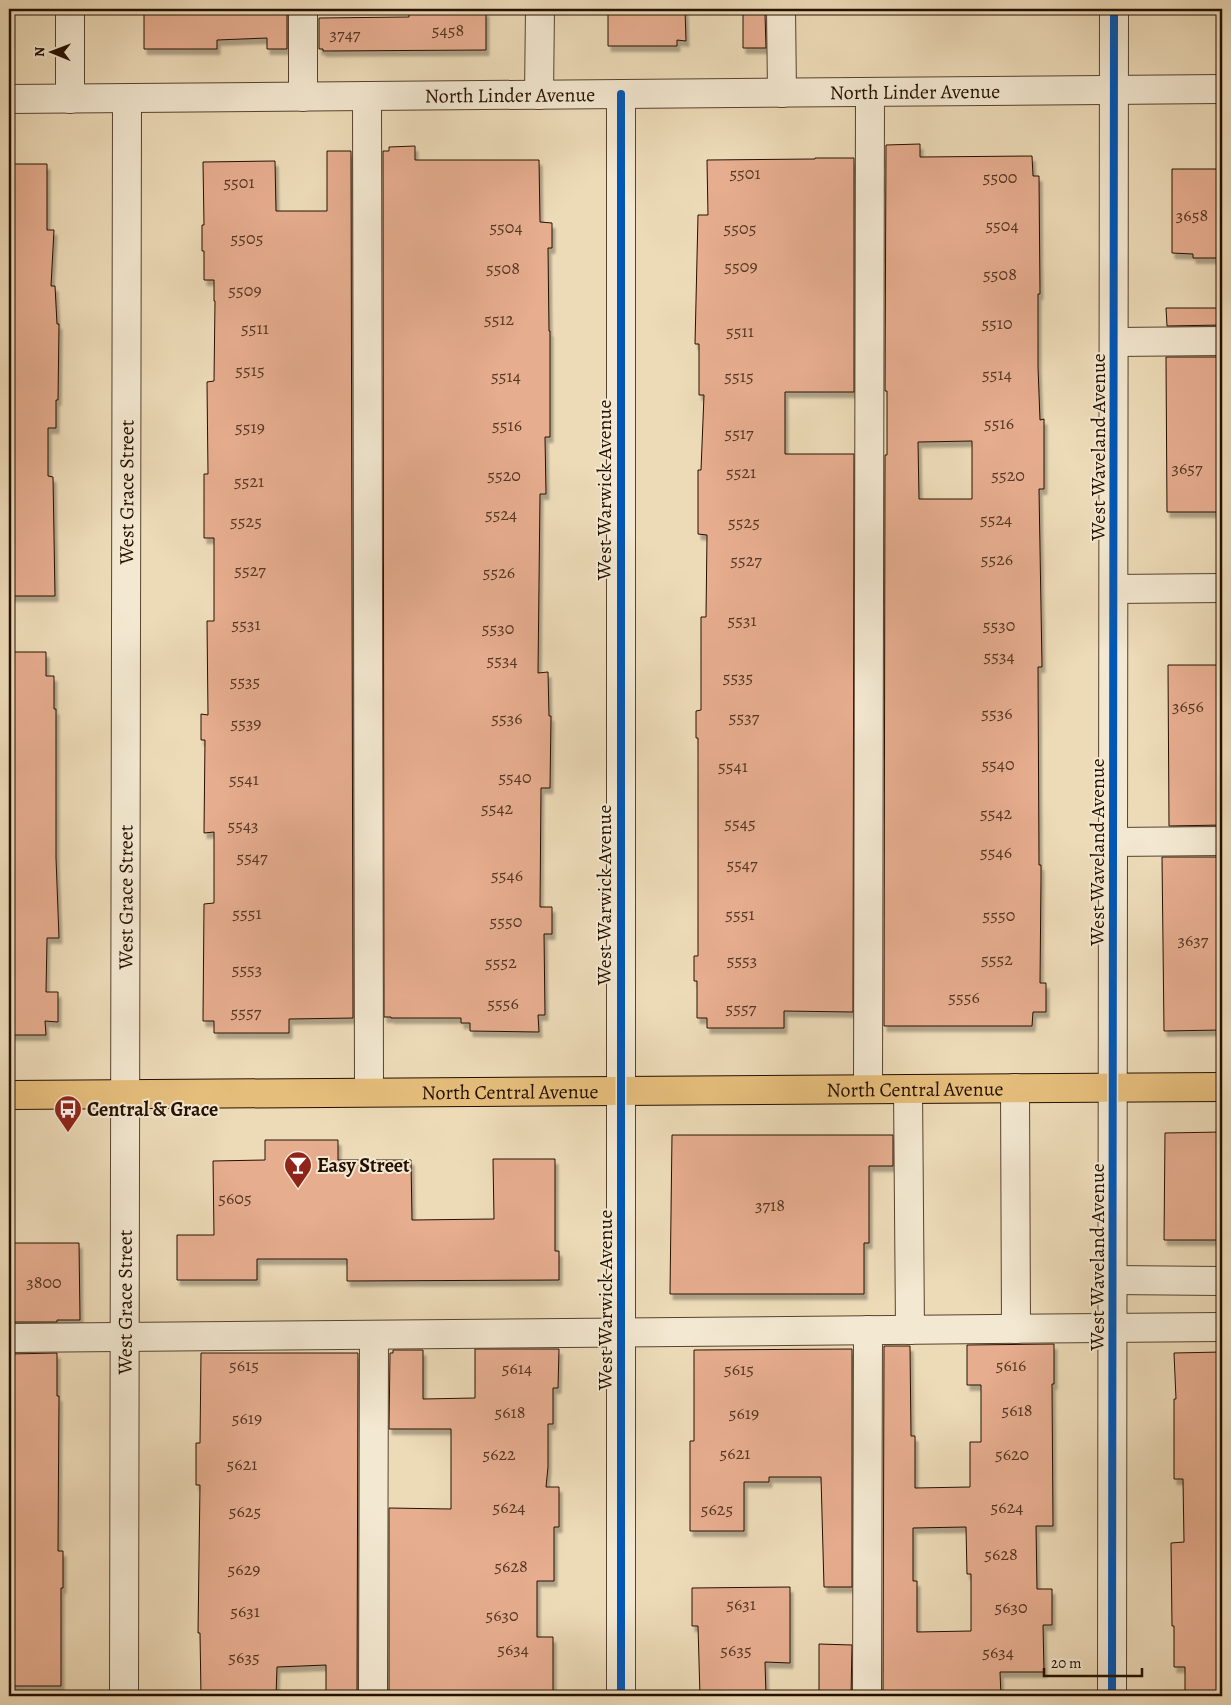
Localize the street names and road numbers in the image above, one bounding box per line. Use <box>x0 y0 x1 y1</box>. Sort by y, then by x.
street label: North Linder Avenue <box>830 78 1000 106</box>
street label: North Linder Avenue <box>425 81 595 110</box>
street label: West Waveland Avenue <box>1085 353 1112 542</box>
street label: West Warwick Avenue <box>591 400 618 581</box>
street label: West Grace Street <box>113 419 140 565</box>
street label: West Waveland Avenue <box>1084 758 1111 947</box>
street label: West Warwick Avenue <box>591 805 618 986</box>
street label: West Grace Street <box>112 824 140 970</box>
street label: North Central Avenue <box>826 1075 1004 1104</box>
street label: North Central Avenue <box>421 1078 599 1106</box>
street label: West Waveland Avenue <box>1084 1163 1111 1352</box>
street label: West Warwick Avenue <box>592 1210 619 1391</box>
street label: West Grace Street <box>112 1229 139 1375</box>

